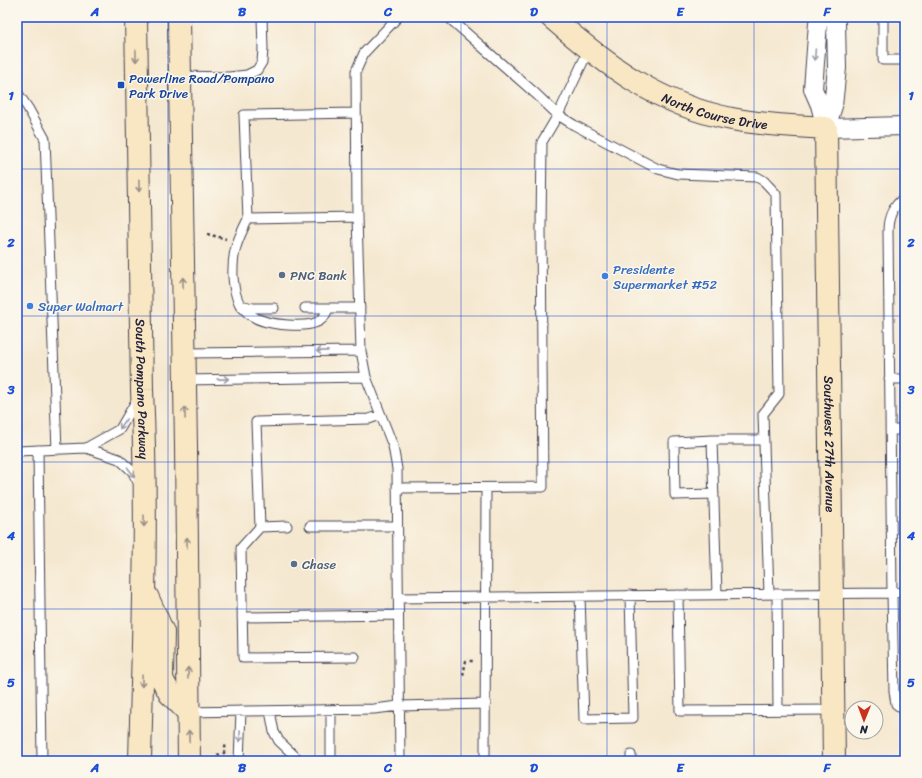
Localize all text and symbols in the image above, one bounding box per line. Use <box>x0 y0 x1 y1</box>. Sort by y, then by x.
text: A <box>90 0 99 23</box>
text: B <box>238 0 247 23</box>
text: C <box>383 0 393 23</box>
text: D <box>530 0 538 23</box>
text: E <box>676 0 685 23</box>
text: F <box>822 0 831 23</box>
one-way arrow <box>811 48 818 61</box>
one-way arrow <box>133 49 140 62</box>
place label: Powerline Road/Pompano Park Drive <box>129 67 275 105</box>
marker: Powerline Road/Pompano Park Drive <box>116 80 126 90</box>
text: 1 <box>8 84 14 107</box>
text: 1 <box>908 84 914 107</box>
street label: North Course Drive <box>658 86 769 136</box>
one-way arrow <box>135 179 142 192</box>
text: 2 <box>6 231 15 254</box>
text: 2 <box>906 231 915 254</box>
place label: Presidente Supermarket #52 <box>613 258 718 296</box>
place label: PNC Bank <box>290 264 347 287</box>
marker: PNC Bank <box>277 270 287 280</box>
marker: Presidente Supermarket #52 <box>600 271 610 281</box>
one-way arrow <box>179 277 187 290</box>
place label: Super Walmart <box>38 295 124 318</box>
marker: Super Walmart <box>25 301 35 311</box>
street label: South Pompano Parkway <box>129 318 155 460</box>
one-way arrow <box>316 347 329 355</box>
one-way arrow <box>216 375 229 383</box>
street label: Southwest 27th Avenue <box>817 376 842 512</box>
text: 3 <box>6 378 15 401</box>
text: 3 <box>906 378 915 401</box>
one-way arrow <box>181 407 189 420</box>
one-way arrow <box>118 418 126 430</box>
one-way arrow <box>127 467 135 478</box>
one-way arrow <box>140 514 148 527</box>
text: 4 <box>6 524 16 547</box>
text: 4 <box>906 524 916 547</box>
one-way arrow <box>183 537 191 550</box>
place label: Chase <box>302 553 336 576</box>
marker: Chase <box>289 559 299 569</box>
one-way arrow <box>184 667 192 680</box>
text: 5 <box>7 671 15 694</box>
text: 5 <box>907 671 915 694</box>
one-way arrow <box>138 674 146 687</box>
north arrow <box>844 700 884 740</box>
text: N <box>859 720 869 739</box>
one-way arrow <box>237 729 244 742</box>
one-way arrow <box>185 730 192 743</box>
text: A <box>90 756 99 778</box>
text: B <box>238 756 247 778</box>
text: C <box>383 756 393 778</box>
text: D <box>530 756 538 778</box>
text: E <box>676 756 685 778</box>
text: F <box>822 756 831 778</box>

